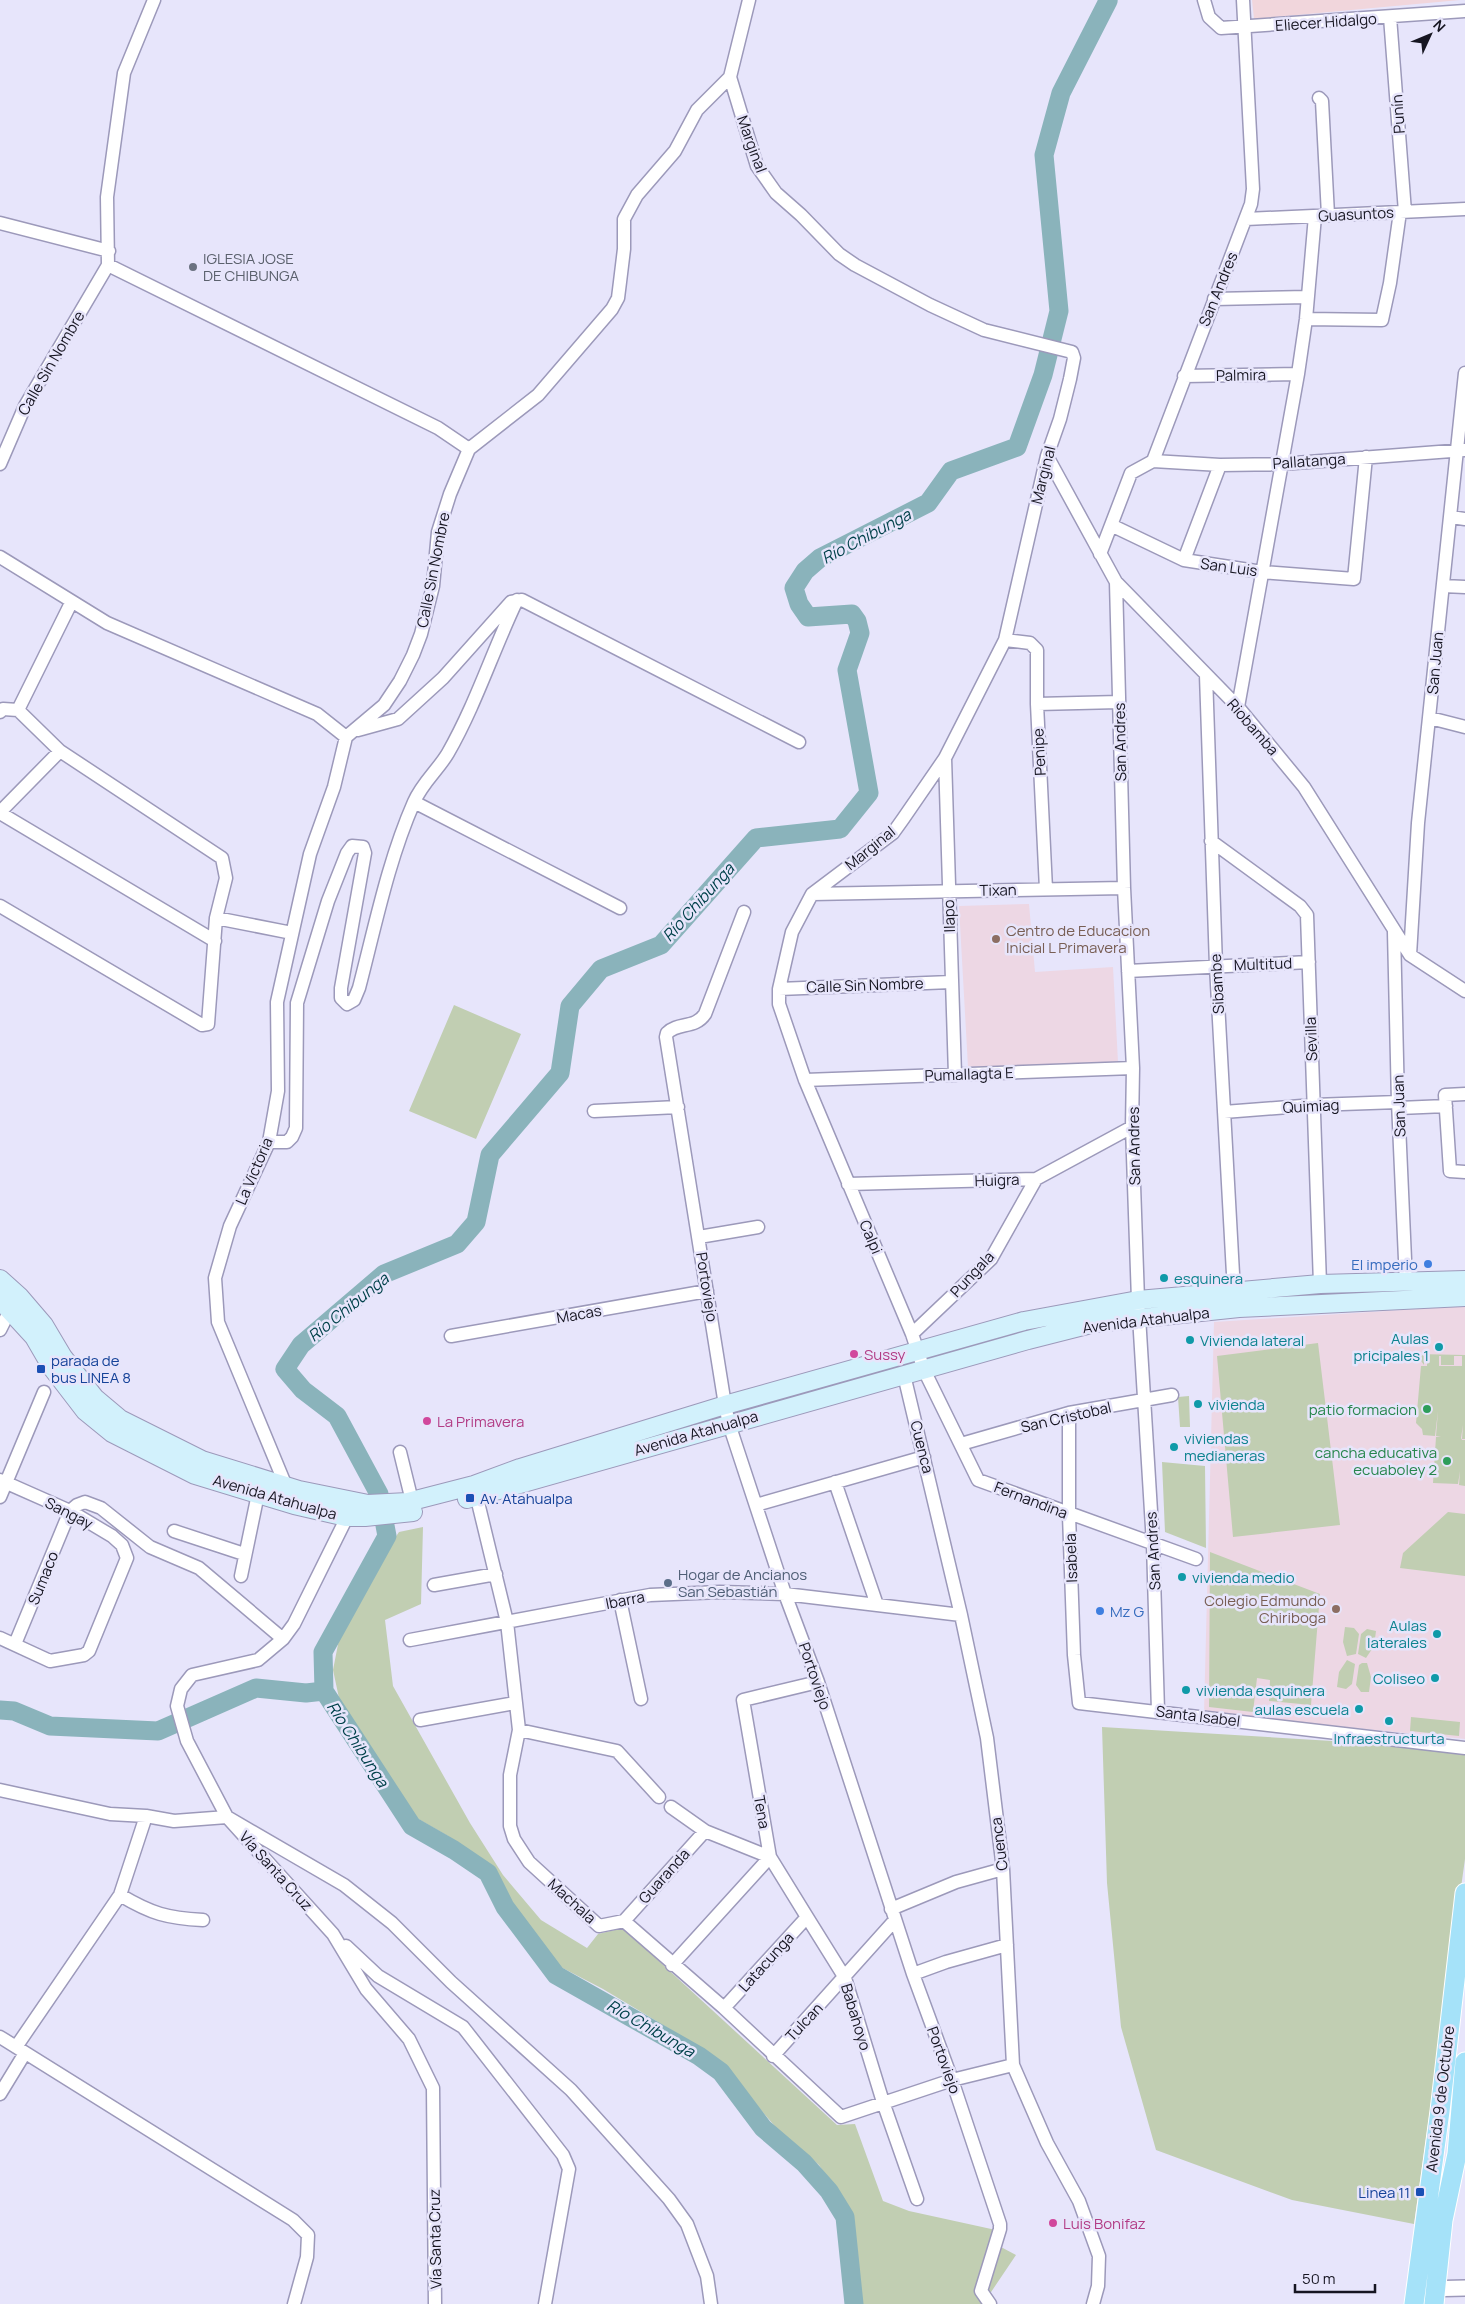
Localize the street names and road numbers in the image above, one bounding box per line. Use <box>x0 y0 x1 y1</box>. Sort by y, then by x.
street label: Eliecer Hidalgo <box>1274 8 1378 36</box>
street label: Punín <box>1386 94 1410 134</box>
street label: Marginal <box>732 113 772 175</box>
street label: Guasuntos <box>1318 202 1395 226</box>
street label: San Andres <box>1194 248 1243 329</box>
street label: Calle Sin Nombre <box>13 307 90 419</box>
street label: Palmira <box>1216 364 1266 386</box>
street label: Marginal <box>1026 444 1060 506</box>
street label: Pallatanga <box>1272 448 1346 474</box>
street label: Calle Sin Nombre <box>412 510 455 630</box>
street label: San Luis <box>1199 553 1259 581</box>
street label: San Juan <box>1422 631 1448 695</box>
street label: Riobamba <box>1222 694 1284 760</box>
street label: San Andres <box>1109 702 1131 781</box>
street label: Penipe <box>1027 727 1051 776</box>
street label: Marginal <box>840 821 900 875</box>
street label: Tixan <box>979 879 1017 901</box>
street label: Ilapo <box>938 899 960 933</box>
street label: Multitud <box>1233 952 1293 976</box>
street label: Sibambe <box>1205 953 1229 1015</box>
street label: Calle Sin Nombre <box>806 972 924 998</box>
street label: Sevilla <box>1300 1017 1322 1061</box>
street label: Pumallagta E <box>924 1062 1014 1086</box>
street label: San Juan <box>1387 1074 1411 1138</box>
street label: Quimiag <box>1282 1094 1340 1118</box>
street label: San Andres <box>1123 1106 1145 1185</box>
street label: La Victoria <box>230 1134 278 1208</box>
street label: Huigra <box>974 1169 1020 1191</box>
street label: Calpi <box>855 1217 887 1257</box>
street label: Pungala <box>945 1246 999 1302</box>
street label: Portoviejo <box>691 1251 723 1323</box>
street label: Macas <box>555 1300 603 1328</box>
street label: Avenida Atahualpa <box>1081 1302 1211 1338</box>
street label: San Cristobal <box>1019 1396 1113 1438</box>
street label: Avenida Atahualpa <box>632 1405 760 1461</box>
street label: Cuenca <box>905 1418 939 1476</box>
street label: Avenida Atahualpa <box>211 1469 339 1525</box>
street label: Fernandina <box>991 1476 1071 1524</box>
street label: Sangay <box>41 1492 97 1534</box>
street label: San Andres <box>1140 1511 1166 1591</box>
street label: Isabela <box>1060 1533 1082 1583</box>
street label: Sumaco <box>23 1548 63 1608</box>
street label: Ibarra <box>604 1586 646 1614</box>
street label: Portoviejo <box>794 1639 836 1713</box>
street label: Santa Isabel <box>1155 1700 1241 1732</box>
street label: Tena <box>749 1794 775 1830</box>
street label: Cuenca <box>985 1816 1013 1872</box>
street label: Vía Santa Cruz <box>235 1827 317 1915</box>
street label: Guaranda <box>634 1844 694 1908</box>
street label: Machala <box>543 1874 601 1928</box>
street label: Latacunga <box>734 1928 798 1996</box>
street label: Babahoyo <box>836 1981 876 2053</box>
street label: Tulcan <box>781 1998 827 2046</box>
street label: Portoviejo <box>922 2023 966 2097</box>
street label: Avenida 9 de Octubre <box>1421 2024 1459 2173</box>
street label: Vía Santa Cruz <box>424 2189 446 2289</box>

